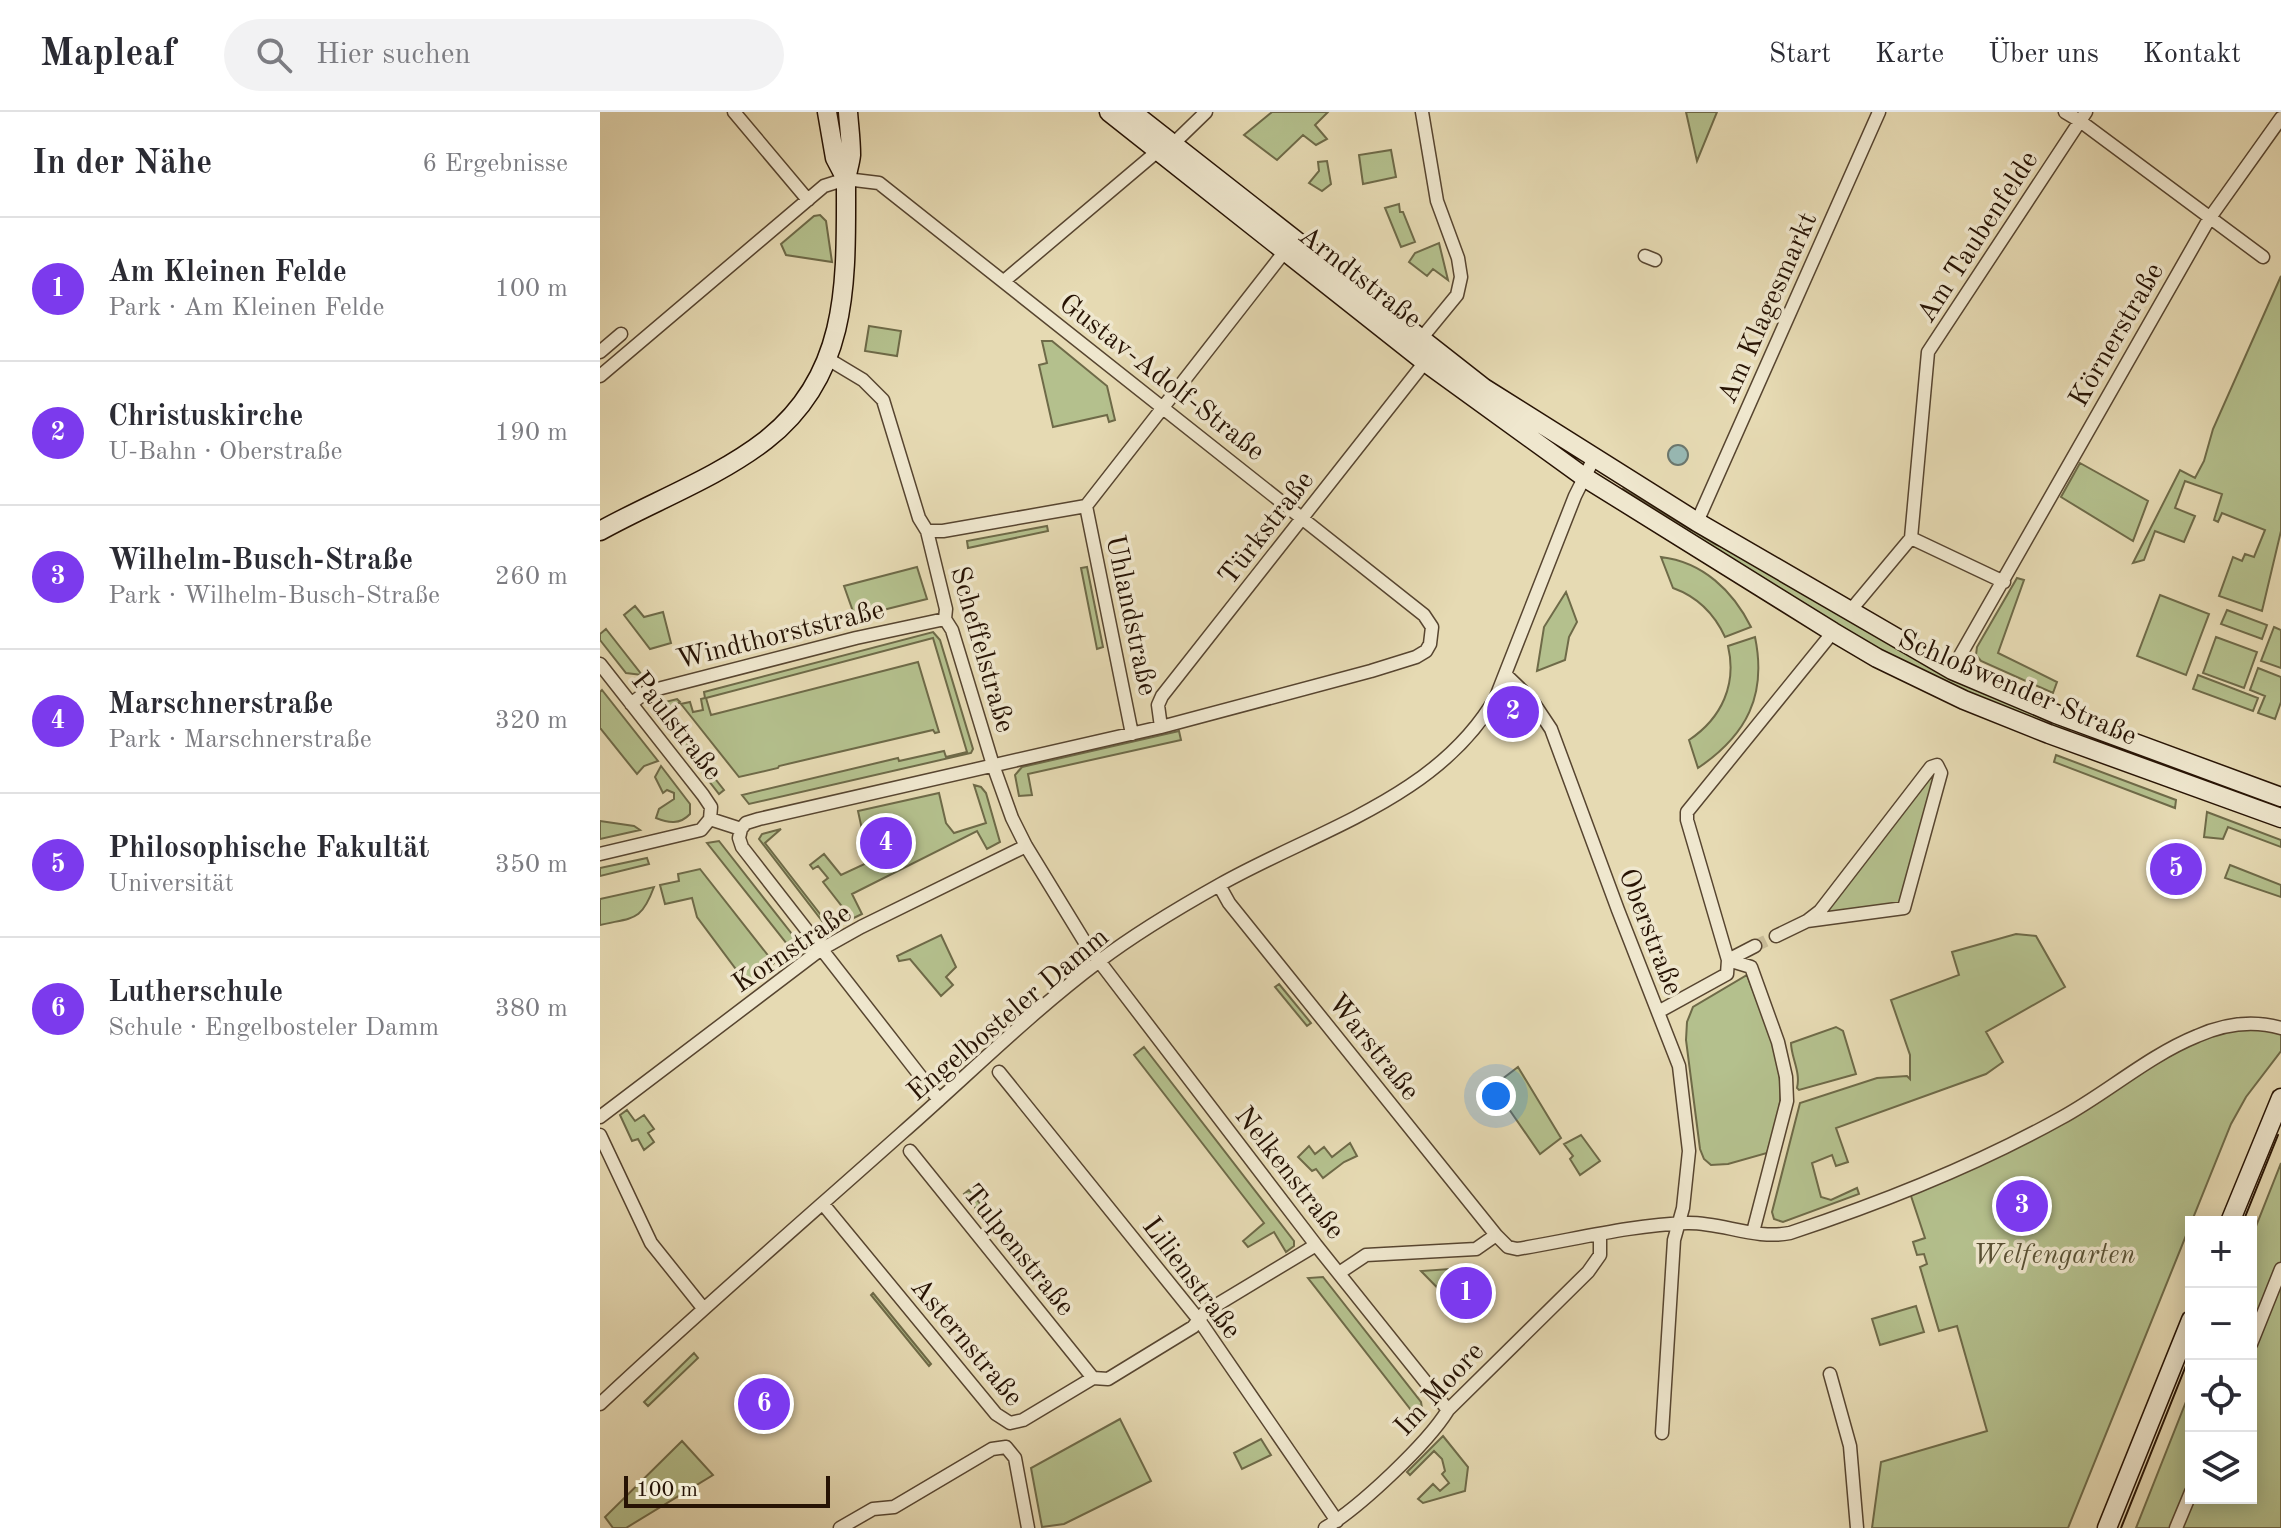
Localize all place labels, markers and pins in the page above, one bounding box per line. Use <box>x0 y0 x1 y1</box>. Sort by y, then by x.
pin: 2 <box>1487 682 1539 742</box>
pin: 4 <box>860 813 912 873</box>
pin: 5 <box>2150 839 2202 899</box>
pin: 3 <box>1996 1176 2048 1236</box>
pin: 1 <box>1440 1263 1492 1323</box>
pin: 6 <box>738 1374 790 1434</box>

